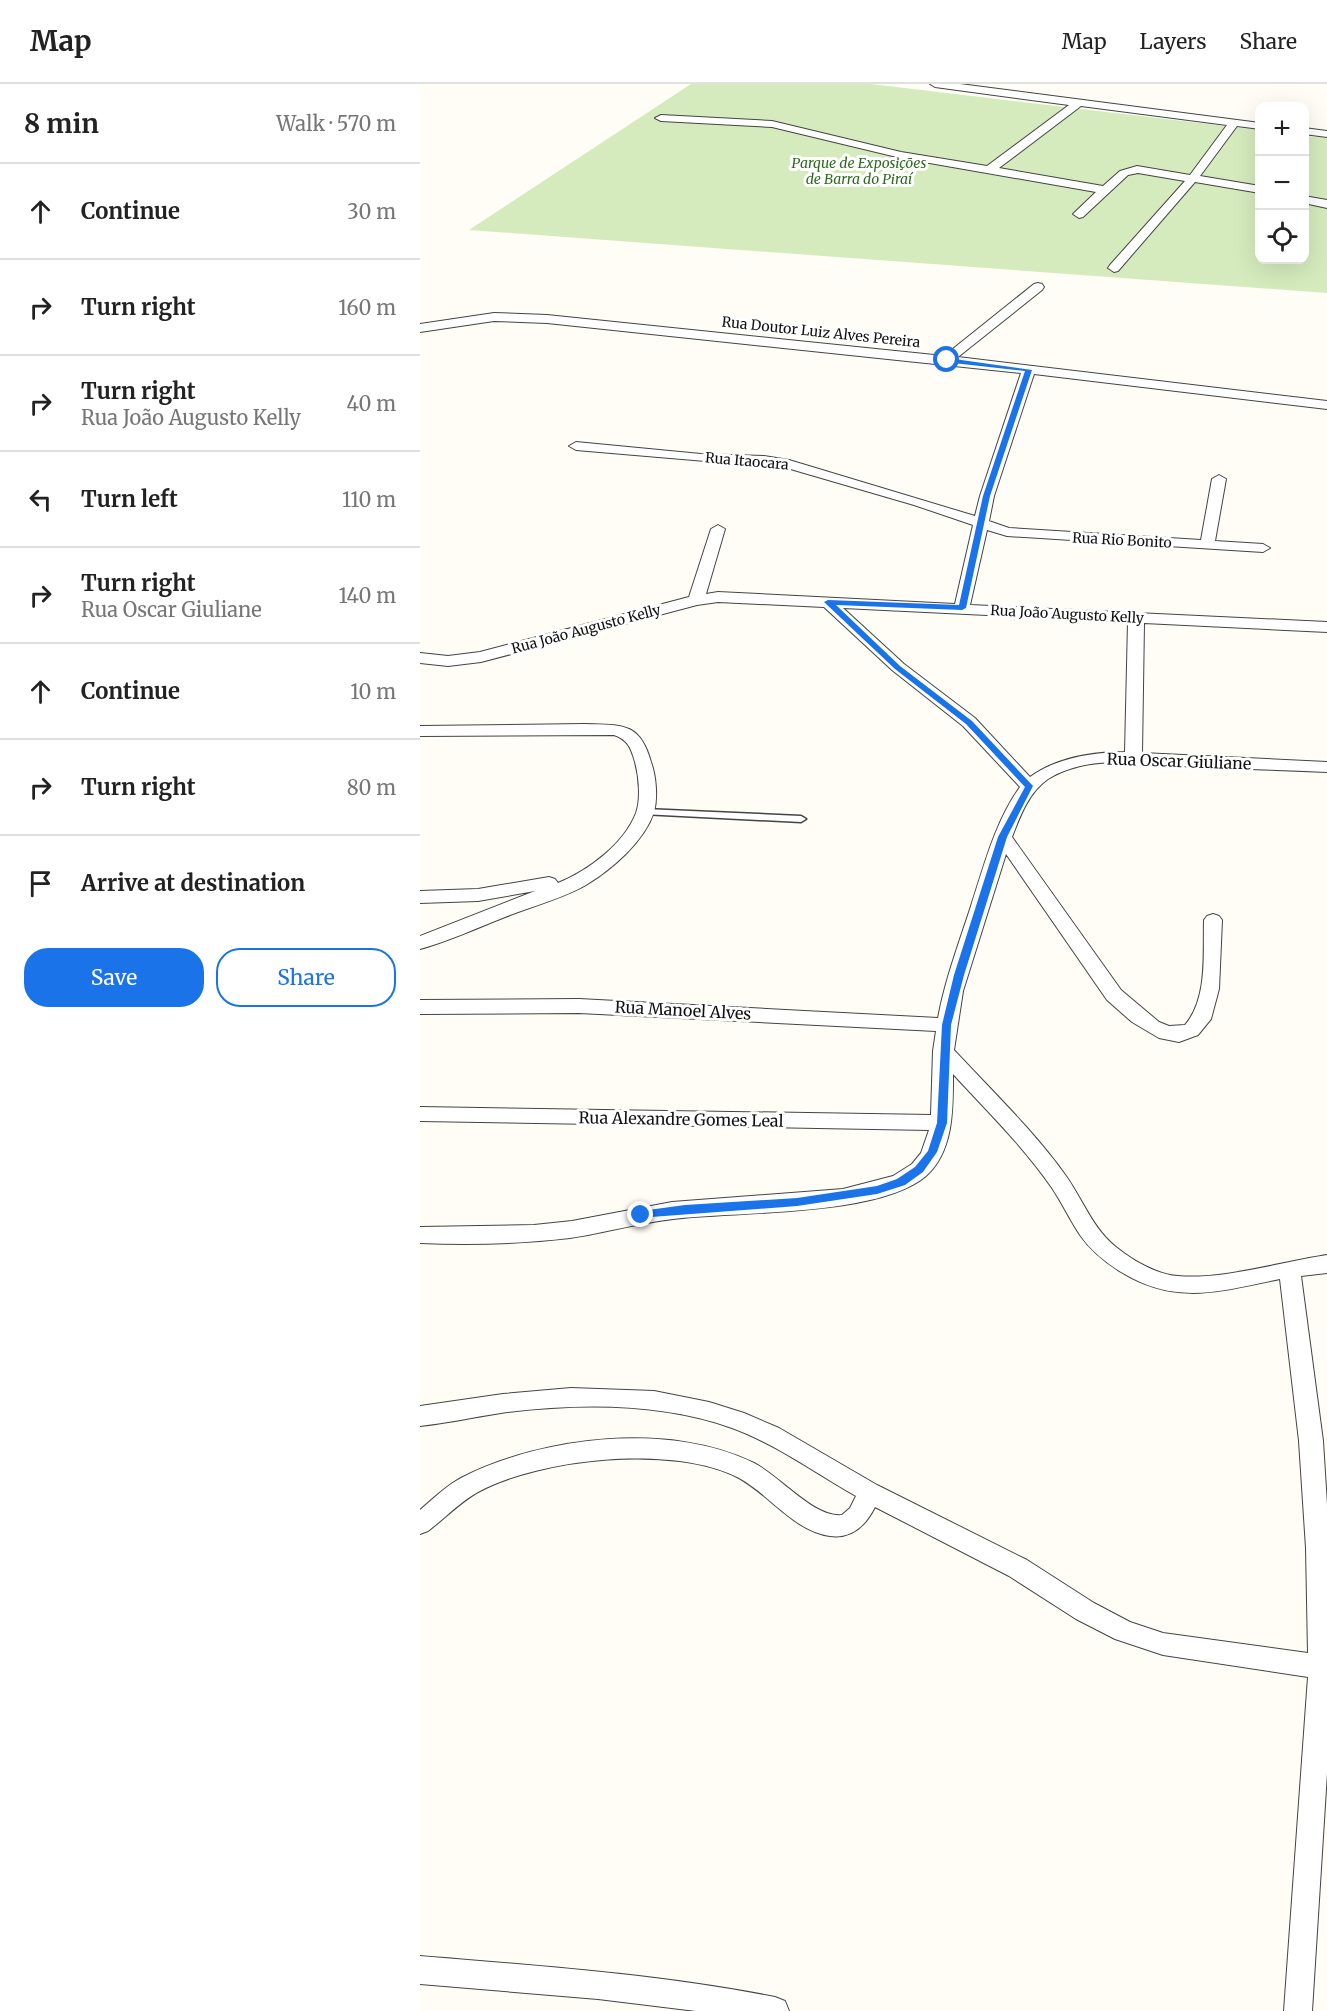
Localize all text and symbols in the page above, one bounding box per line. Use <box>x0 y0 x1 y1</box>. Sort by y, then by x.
text: Map <box>30 23 92 59</box>
text: Map <box>1062 28 1107 55</box>
text: Layers <box>1140 28 1207 55</box>
text: Share <box>1240 28 1297 55</box>
map controls <box>1255 102 1309 264</box>
button: + <box>1255 102 1309 156</box>
text: 8 min <box>24 107 99 140</box>
text: Walk · 570 m <box>276 111 396 136</box>
park label: Parque de Exposições de Barra do Piraí <box>792 154 927 188</box>
button: − <box>1255 156 1309 210</box>
icon: ahead <box>24 195 57 228</box>
text: Continue <box>81 197 180 225</box>
text: 30 m <box>347 199 396 224</box>
button: locate <box>1255 210 1309 264</box>
icon: right <box>24 291 57 324</box>
text: Turn right <box>81 293 195 321</box>
text: 160 m <box>338 295 396 320</box>
street label: Rua Doutor Luiz Alves Pereira <box>721 313 922 351</box>
route start <box>933 346 959 372</box>
text: Turn right <box>81 377 195 405</box>
icon: right <box>24 387 57 420</box>
text: 40 m <box>346 391 396 416</box>
text: Rua João Augusto Kelly <box>81 405 301 430</box>
street label: Rua Itaocara <box>704 448 790 474</box>
icon: left <box>24 483 57 516</box>
text: Turn left <box>81 485 178 513</box>
text: 110 m <box>342 487 396 512</box>
street label: Rua Rio Bonito <box>1072 528 1172 552</box>
text: Turn right <box>81 569 195 597</box>
icon: right <box>24 579 57 612</box>
text: 140 m <box>339 583 396 608</box>
text: Rua Oscar Giuliane <box>81 597 262 622</box>
street label: Rua João Augusto Kelly <box>509 600 663 658</box>
street label: Rua João Augusto Kelly <box>990 601 1145 627</box>
icon: ahead <box>24 675 57 708</box>
text: Continue <box>81 677 180 705</box>
text: 10 m <box>350 679 396 704</box>
street label: Rua Oscar Giuliane <box>1106 748 1252 774</box>
icon: right <box>24 771 57 804</box>
text: Turn right <box>81 773 195 801</box>
text: 80 m <box>347 775 396 800</box>
icon: arrive <box>24 867 57 900</box>
text: Arrive at destination <box>81 869 305 897</box>
button: Save <box>24 948 204 1007</box>
button: Share <box>216 948 396 1007</box>
street label: Rua Manoel Alves <box>614 996 752 1024</box>
street label: Rua Alexandre Gomes Leal <box>578 1107 784 1131</box>
route end <box>627 1201 653 1227</box>

